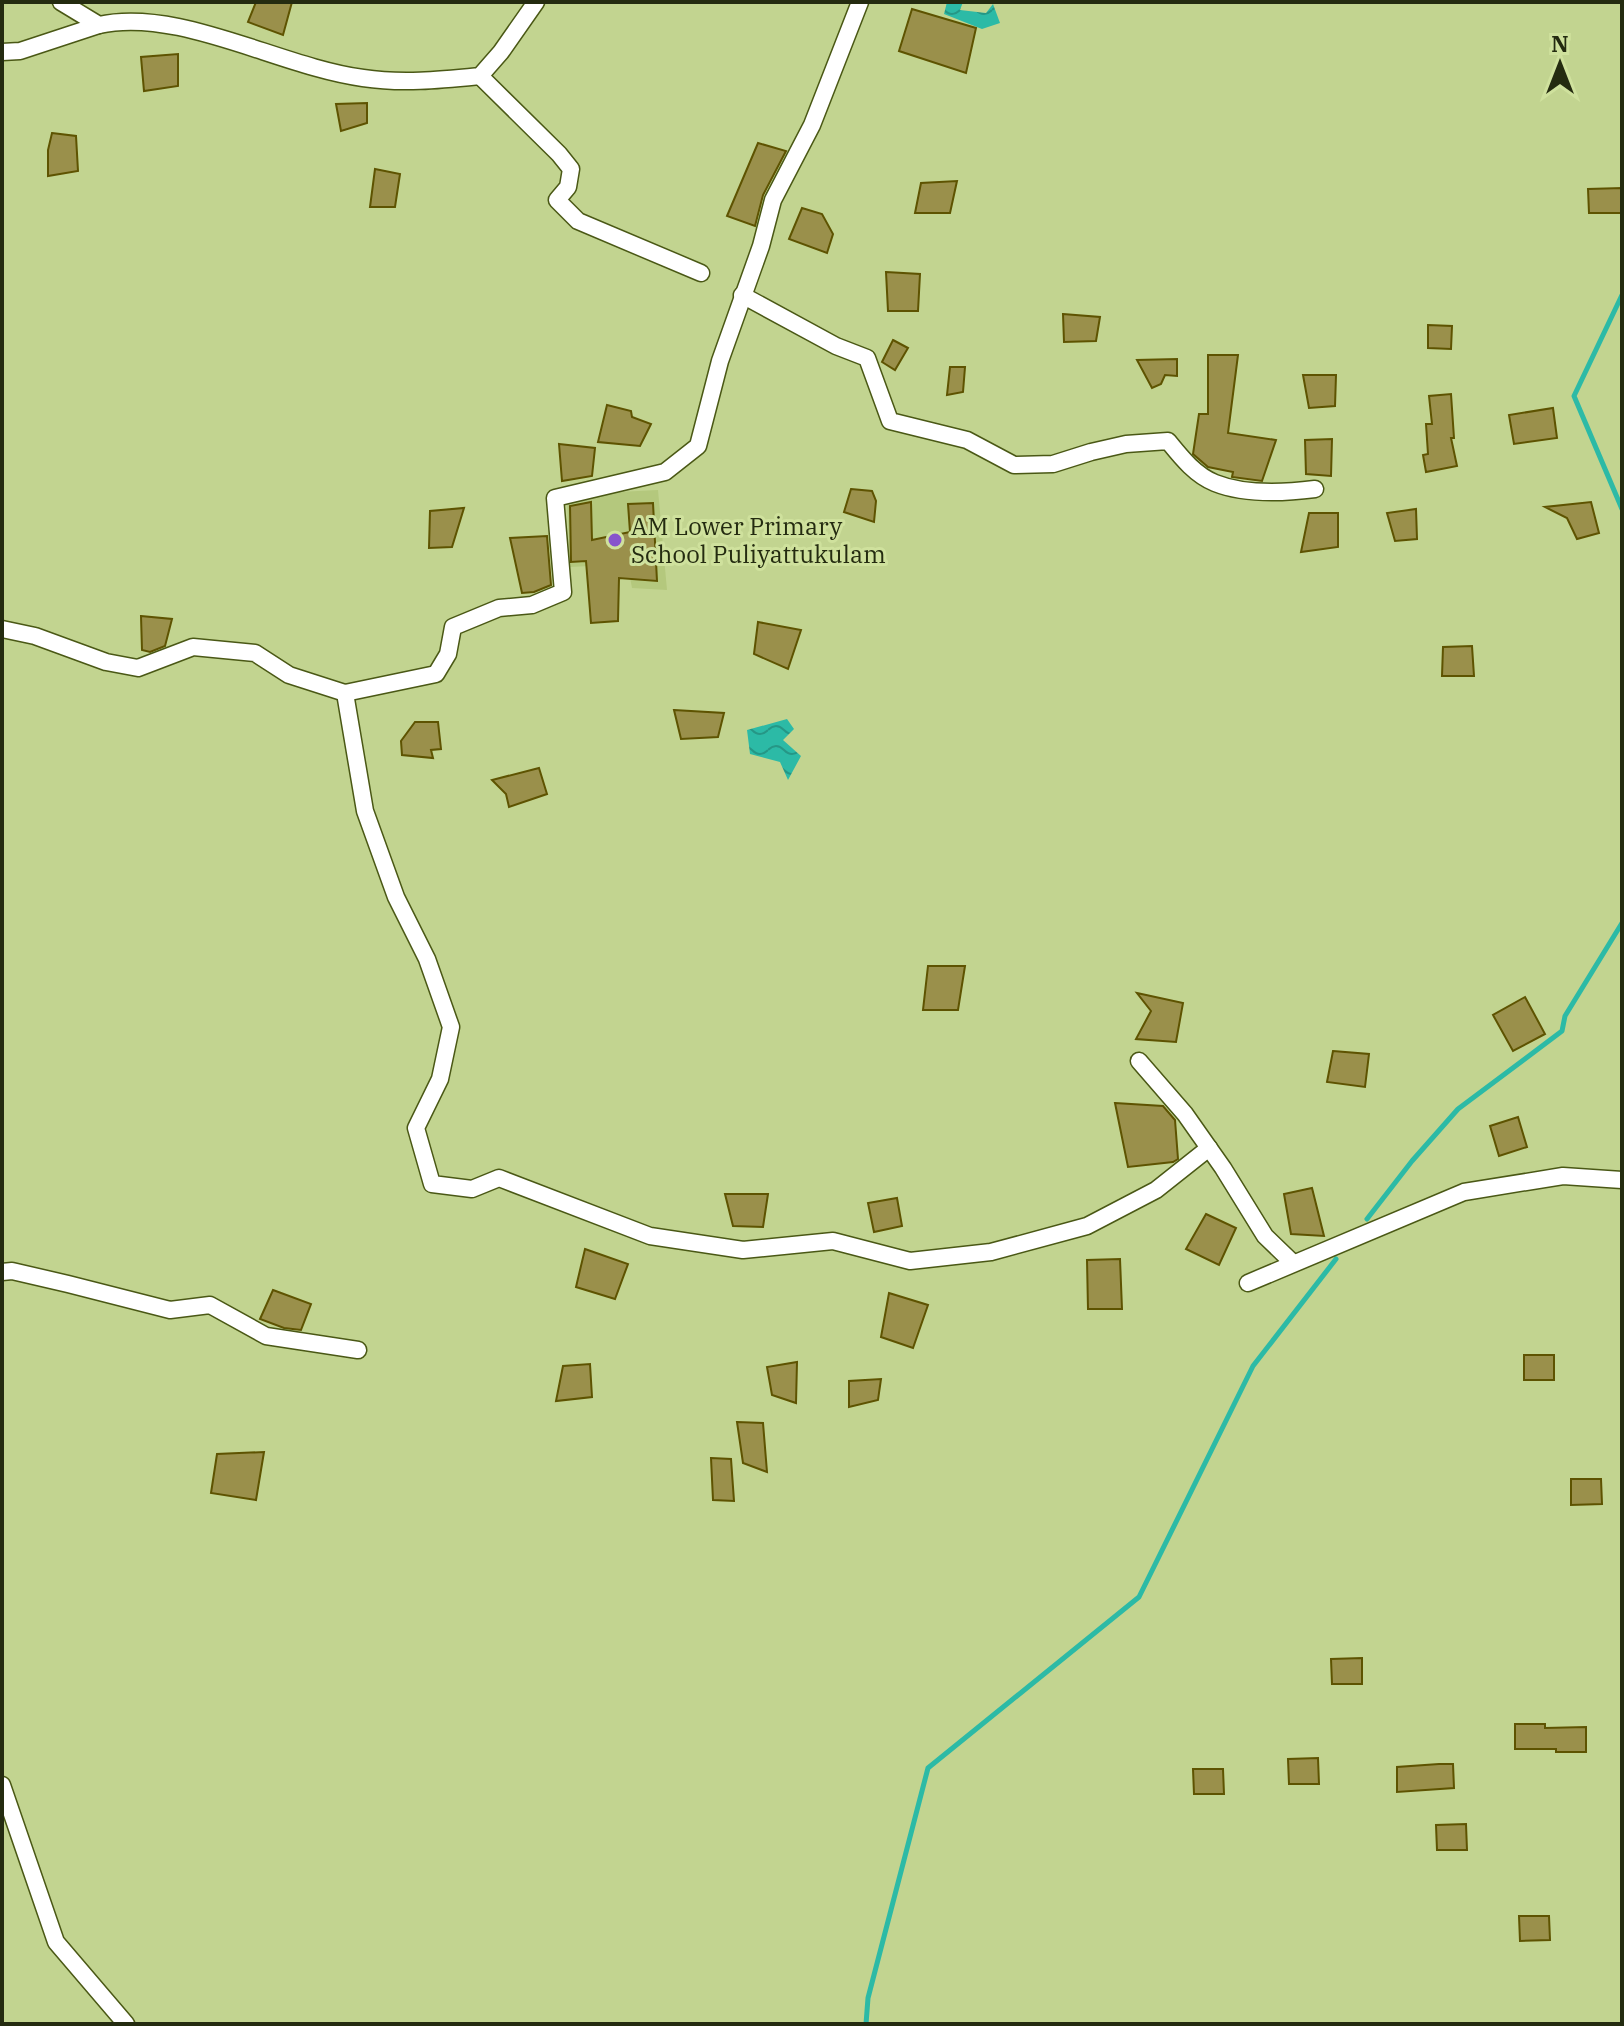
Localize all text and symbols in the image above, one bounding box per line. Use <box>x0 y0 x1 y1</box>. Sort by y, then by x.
north arrow <box>1520 24 1600 104</box>
text: N <box>1551 29 1569 58</box>
place label: AM Lower Primary School Puliyattukulam <box>631 510 886 570</box>
marker: AM Lower Primary School Puliyattukulam <box>606 531 624 549</box>

